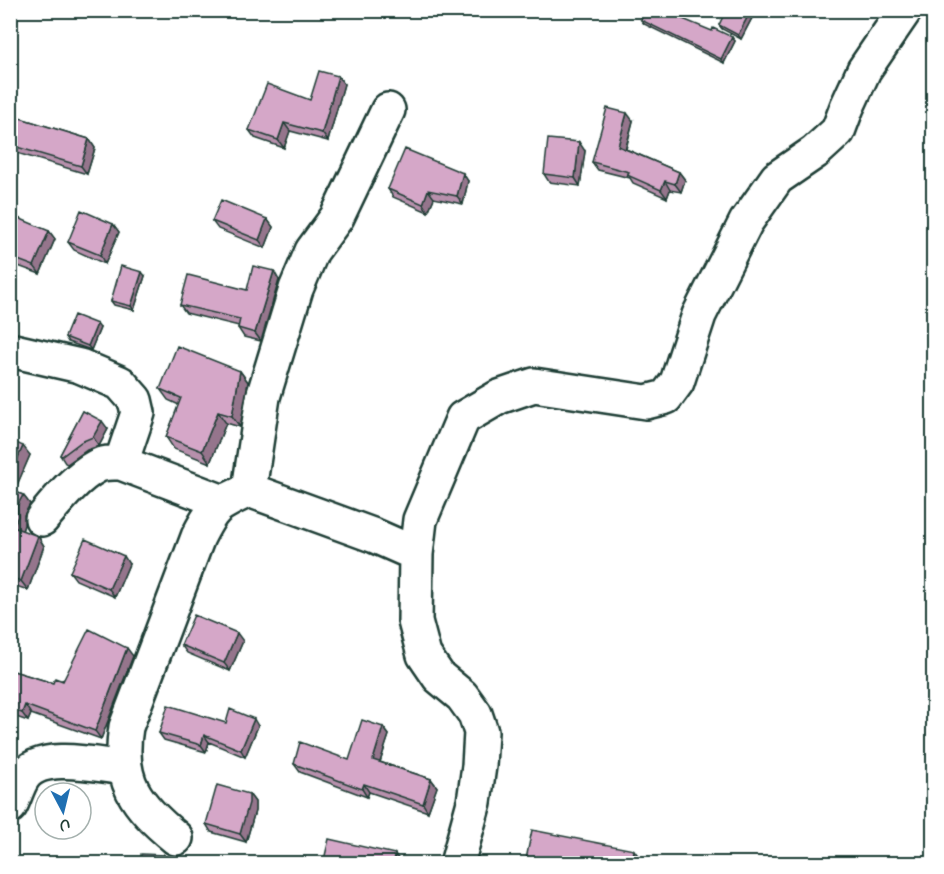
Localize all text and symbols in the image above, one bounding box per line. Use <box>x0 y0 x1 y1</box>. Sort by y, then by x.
north arrow <box>33 781 93 841</box>
text: U <box>58 813 71 835</box>

